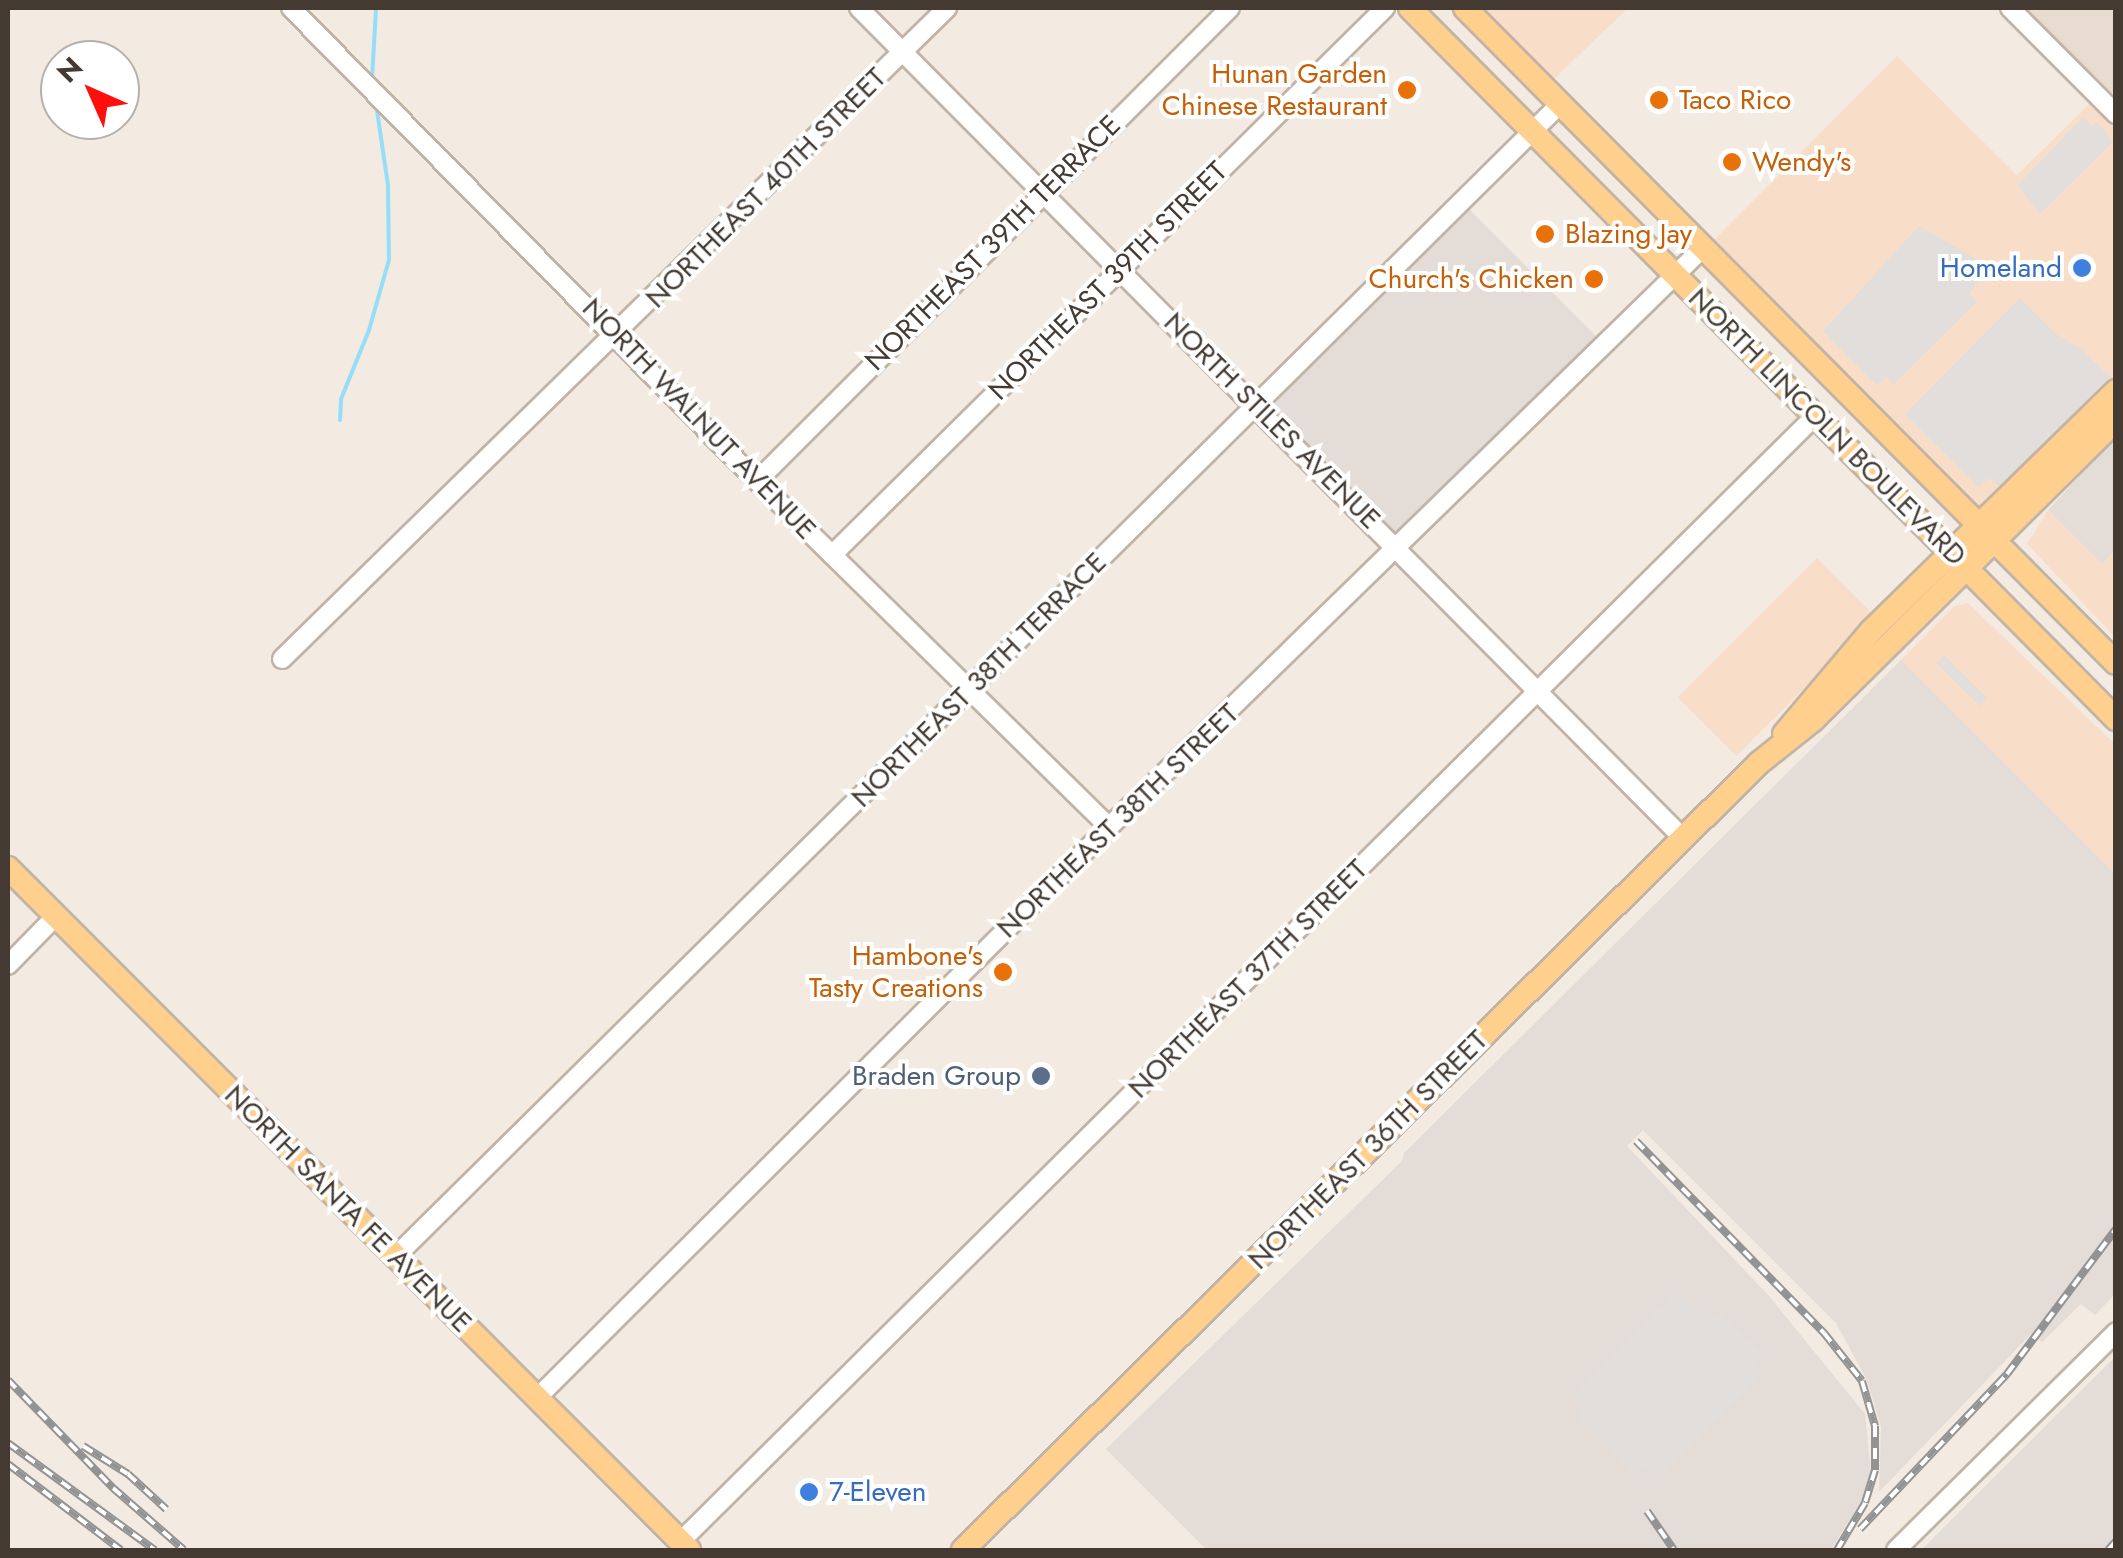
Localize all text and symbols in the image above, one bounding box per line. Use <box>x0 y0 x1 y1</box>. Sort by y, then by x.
north arrow <box>40 40 140 140</box>
text: N <box>47 47 92 92</box>
place label: Hunan Garden Chinese Restaurant <box>1162 57 1387 123</box>
street label: NORTHEAST 40TH STREET <box>639 61 893 315</box>
marker: Hunan Garden Chinese Restaurant <box>1396 79 1418 101</box>
place label: Taco Rico <box>1679 83 1791 117</box>
marker: Taco Rico <box>1648 89 1670 111</box>
street label: NORTHEAST 39TH TERRACE <box>858 108 1128 378</box>
place label: Wendy's <box>1752 145 1851 179</box>
marker: Wendy's <box>1721 151 1743 173</box>
street label: NORTHEAST 39TH STREET <box>982 155 1234 407</box>
place label: Blazing Jay <box>1565 217 1692 251</box>
marker: Blazing Jay <box>1534 223 1556 245</box>
place label: Homeland <box>1940 251 2062 285</box>
marker: Homeland <box>2071 257 2093 279</box>
place label: Church's Chicken <box>1369 262 1574 296</box>
marker: Church's Chicken <box>1583 268 1605 290</box>
street label: NORTH LINCOLN BOULEVARD <box>1681 281 1973 573</box>
street label: NORTH WALNUT AVENUE <box>575 292 823 546</box>
street label: NORTH STILES AVENUE <box>1157 306 1387 536</box>
street label: NORTHEAST 38TH TERRACE <box>845 546 1113 814</box>
street label: NORTHEAST 38TH STREET <box>990 697 1246 945</box>
street label: NORTHEAST 37TH STREET <box>1122 853 1374 1105</box>
place label: Hambone's Tasty Creations <box>809 939 983 1005</box>
marker: Hambone's Tasty Creations <box>992 961 1014 983</box>
street label: NORTHEAST 36TH STREET <box>1242 1024 1494 1276</box>
place label: Braden Group <box>852 1059 1021 1093</box>
marker: Braden Group <box>1030 1065 1052 1087</box>
street label: NORTH SANTA FE AVENUE <box>217 1078 479 1340</box>
place label: 7-Eleven <box>829 1475 926 1509</box>
marker: 7-Eleven <box>798 1481 820 1503</box>

